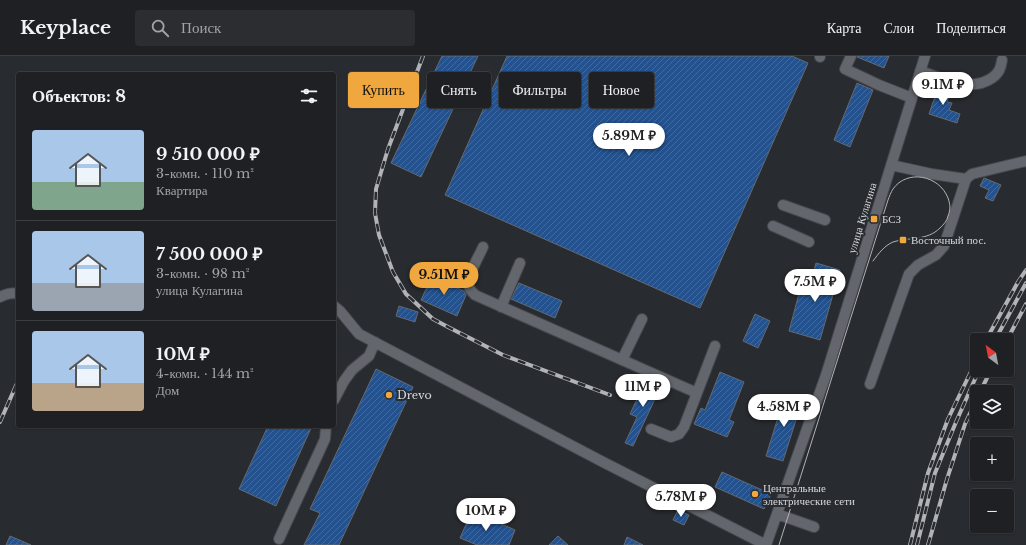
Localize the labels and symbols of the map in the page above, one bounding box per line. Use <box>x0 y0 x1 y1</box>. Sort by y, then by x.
pin: 9.1M ₽ <box>910 72 976 106</box>
pin: 5.89M ₽ <box>592 123 666 157</box>
street label: улица Кулагина <box>845 181 879 255</box>
place label: БСЗ <box>882 212 902 226</box>
marker: БСЗ <box>869 214 879 224</box>
place label: Восточный пос. <box>911 233 986 247</box>
marker: Восточный пос. <box>898 235 908 245</box>
pin: 9.51M ₽ <box>407 262 481 296</box>
pin: 7.5M ₽ <box>782 269 848 303</box>
north arrow <box>970 333 1014 377</box>
pin: 11M ₽ <box>615 374 671 408</box>
place label: Drevo <box>397 388 432 402</box>
marker: Drevo <box>384 390 394 400</box>
pin: 4.58M ₽ <box>747 394 821 428</box>
place label: Центральные электрические сети <box>763 481 855 508</box>
pin: 5.78M ₽ <box>644 484 718 518</box>
marker: Центральные электрические сети <box>750 489 760 499</box>
pin: 10M ₽ <box>458 498 514 532</box>

